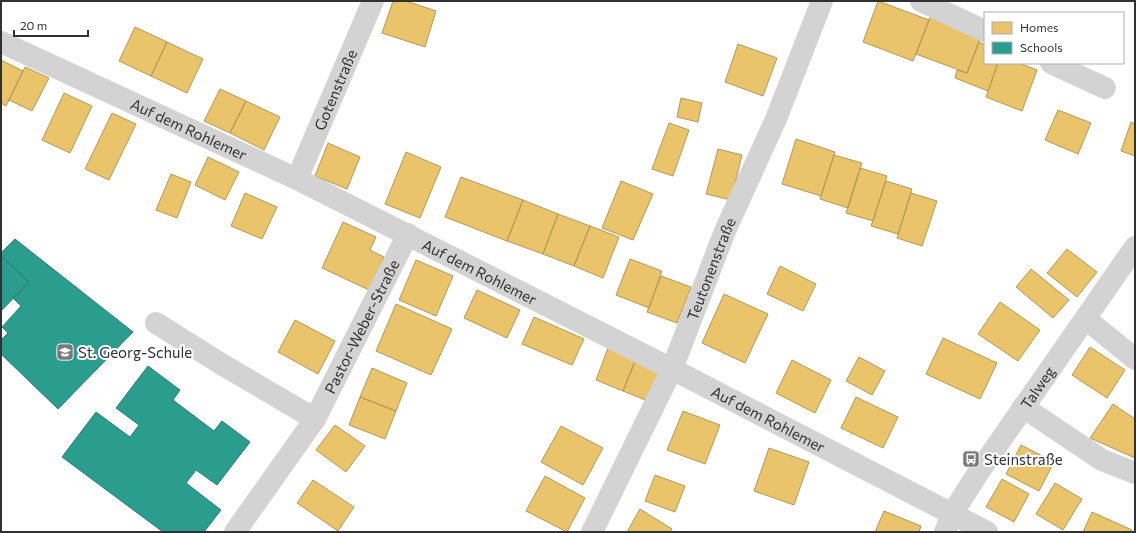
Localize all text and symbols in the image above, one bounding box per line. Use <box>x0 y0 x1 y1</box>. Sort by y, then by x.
scale bar <box>14 12 88 38</box>
legend <box>984 12 1124 64</box>
text: 20 m <box>20 18 47 32</box>
text: Homes <box>1020 20 1058 34</box>
text: Schools <box>1020 40 1063 54</box>
street label: Gotenstraße <box>310 47 360 133</box>
street label: Auf dem Rohlemer <box>128 94 250 164</box>
street label: Teutonenstraße <box>683 215 739 323</box>
street label: Auf dem Rohlemer <box>420 235 540 308</box>
street label: Pastor-Weber-Straße <box>320 256 403 396</box>
school or university icon: St. Georg-Schule <box>55 342 75 362</box>
place label: St. Georg-Schule <box>78 343 192 361</box>
street label: Talweg <box>1016 363 1058 412</box>
street label: Auf dem Rohlemer <box>708 382 828 456</box>
bus stop icon: Steinstraße <box>961 449 981 469</box>
place label: Steinstraße <box>984 450 1063 468</box>

